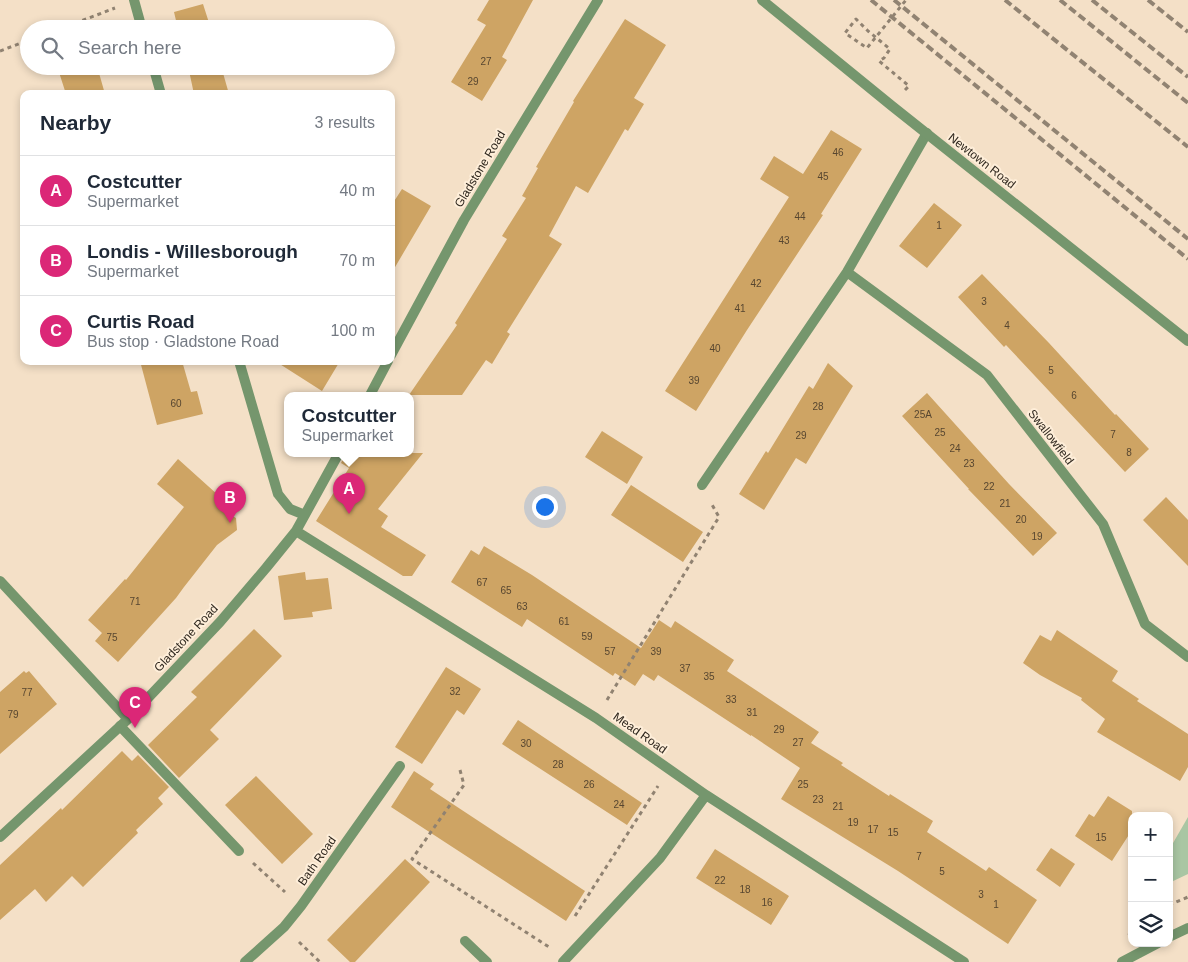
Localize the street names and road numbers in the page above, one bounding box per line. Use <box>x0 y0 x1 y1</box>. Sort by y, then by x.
street label: Gladstone Road <box>452 128 508 210</box>
street label: Newtown Road <box>946 130 1018 192</box>
street label: Swallowfield <box>1025 407 1077 467</box>
street label: Gladstone Road <box>151 602 221 674</box>
street label: Mead Road <box>611 709 669 757</box>
street label: Bath Road <box>295 834 339 888</box>

